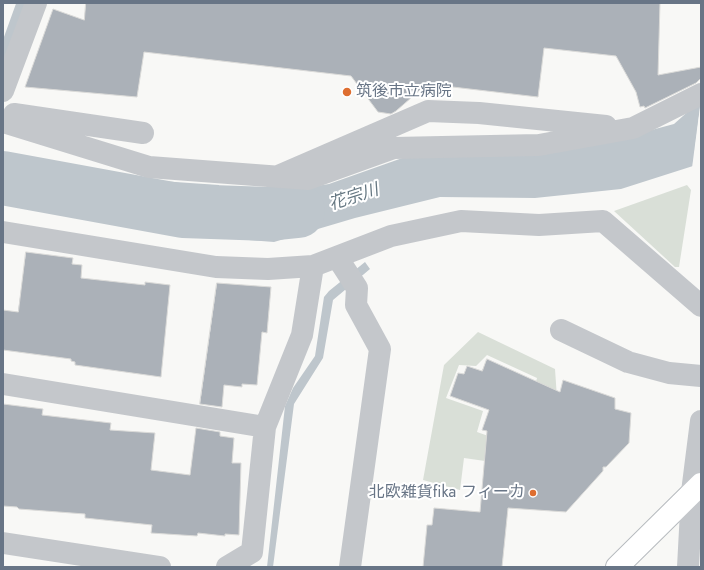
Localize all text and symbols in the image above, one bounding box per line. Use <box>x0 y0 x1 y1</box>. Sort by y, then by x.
place label: 筑後市立病院 <box>356 82 452 102</box>
marker: 筑後市立病院 <box>341 86 353 98</box>
water label: 花宗川 <box>327 180 381 216</box>
place label: 北欧雑貨fika フィーカ <box>369 483 525 503</box>
marker: 北欧雑貨fika フィーカ <box>528 488 538 498</box>

